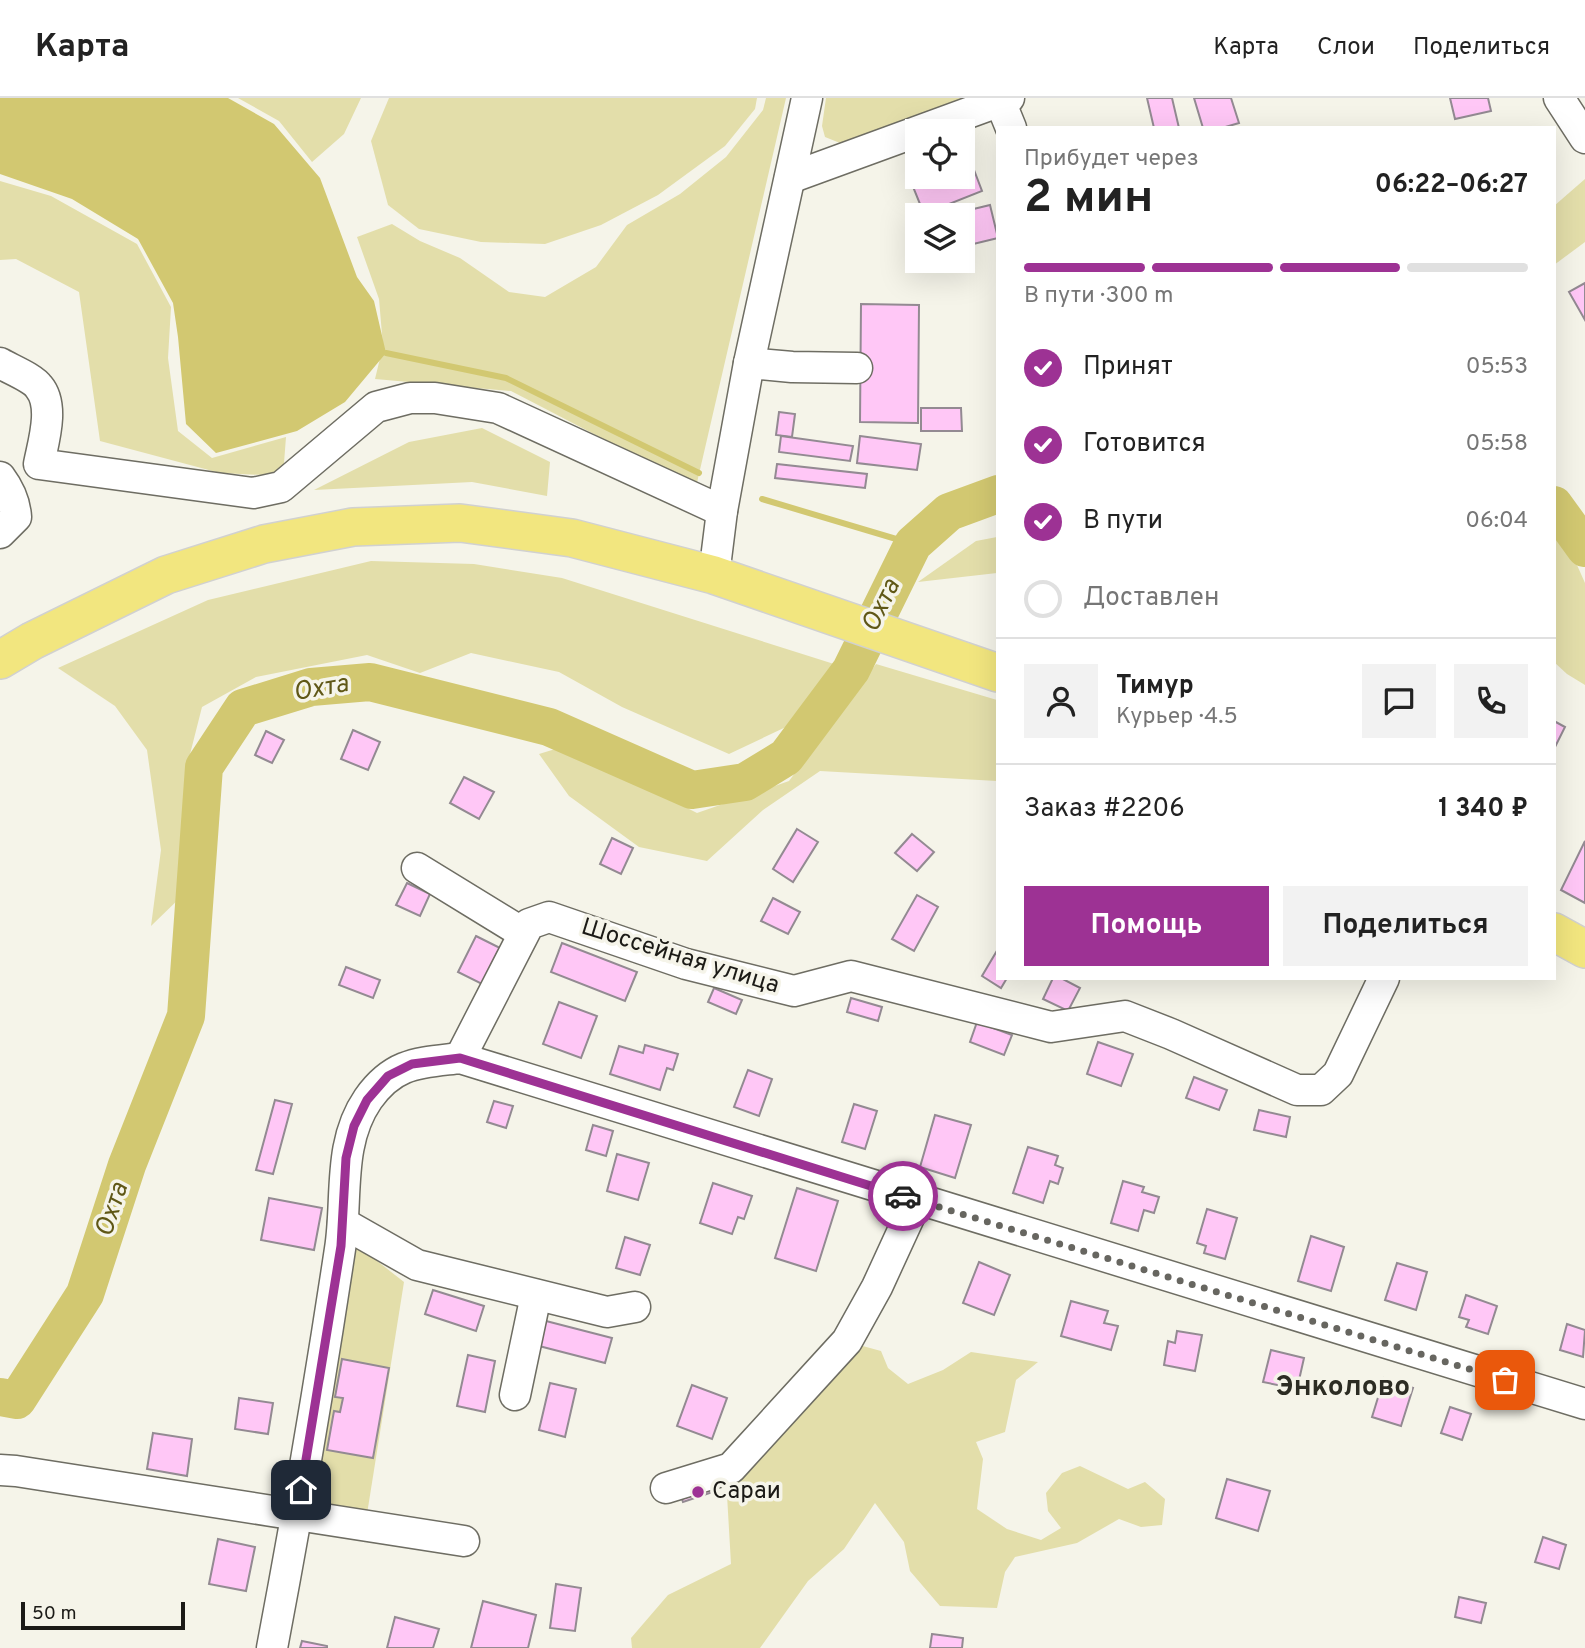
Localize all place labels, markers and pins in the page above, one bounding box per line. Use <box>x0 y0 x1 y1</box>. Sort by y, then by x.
pin <box>1475 1350 1535 1410</box>
pin <box>271 1460 331 1520</box>
place label: Сараи <box>712 1477 781 1507</box>
marker: Сараи <box>690 1484 706 1500</box>

